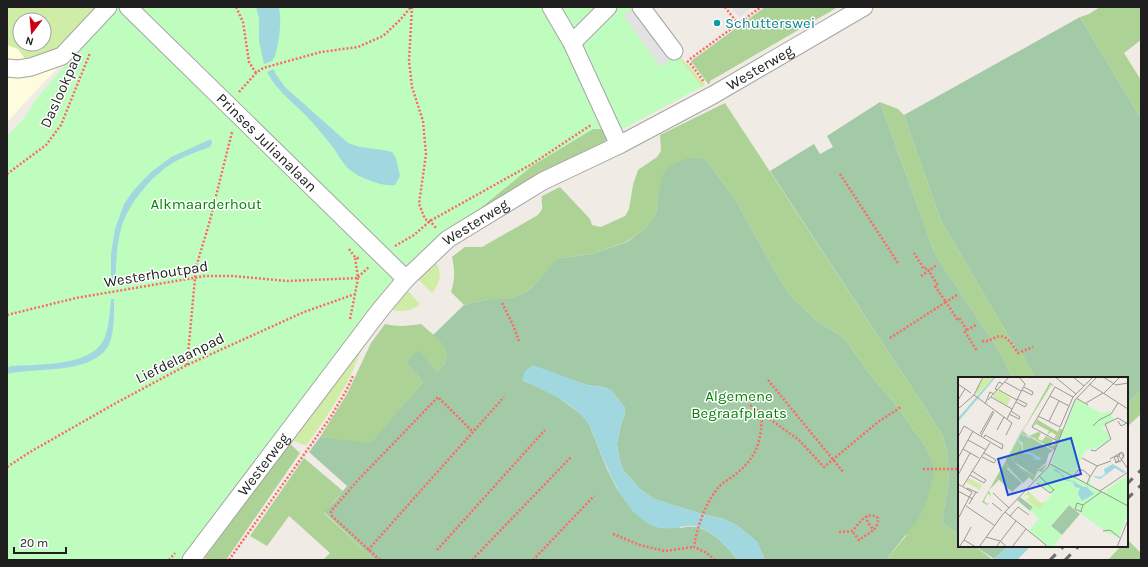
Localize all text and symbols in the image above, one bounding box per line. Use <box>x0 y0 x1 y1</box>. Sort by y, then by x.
north arrow <box>12 12 52 52</box>
place label: Schutterswei <box>725 14 815 32</box>
marker: Schutterswei <box>712 18 722 28</box>
text: N <box>24 34 35 48</box>
street label: Westerweg <box>723 41 797 94</box>
street label: Daslookpad <box>36 49 86 131</box>
street label: Prinses Julianalaan <box>213 90 321 196</box>
park label: Alkmaarderhout <box>150 195 262 213</box>
street label: Westerweg <box>439 195 512 249</box>
street label: Westerhoutpad <box>103 257 209 291</box>
street label: Liefdelaanpad <box>133 329 227 387</box>
inset map <box>958 377 1128 547</box>
park label: Algemene Begraafplaats <box>691 387 787 422</box>
street label: Westerweg <box>234 429 293 499</box>
scale bar <box>14 529 66 555</box>
text: 20 m <box>20 536 48 550</box>

